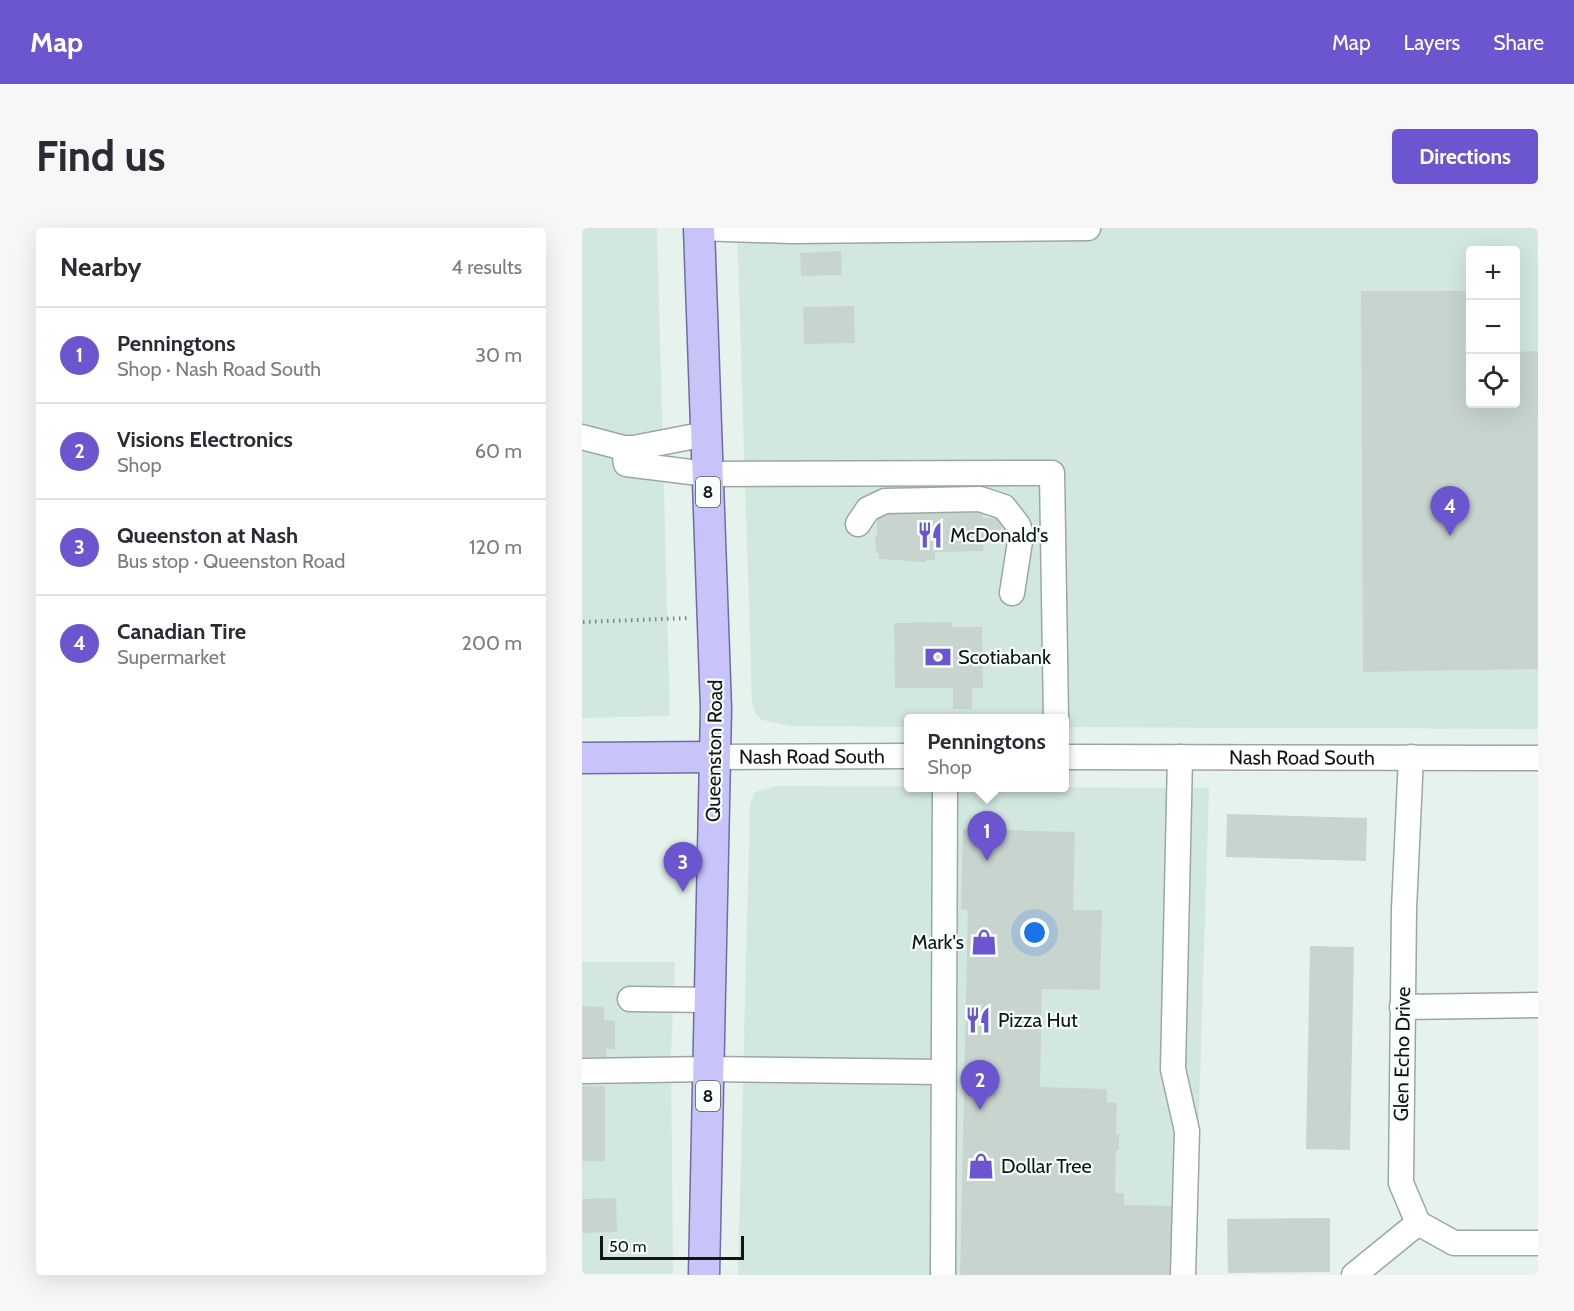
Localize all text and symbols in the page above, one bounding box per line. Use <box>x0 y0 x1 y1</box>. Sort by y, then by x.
text: Map <box>30 25 83 59</box>
text: Map <box>1332 30 1371 55</box>
text: Layers <box>1404 30 1460 55</box>
text: Share <box>1493 30 1544 55</box>
button: Directions <box>1392 129 1538 184</box>
text: Find us <box>36 130 165 182</box>
map controls <box>1466 246 1520 408</box>
button: + <box>1466 246 1520 300</box>
text: Nearby <box>60 251 141 283</box>
text: 4 results <box>451 255 522 279</box>
button: − <box>1466 300 1520 354</box>
text: Penningtons <box>117 330 235 357</box>
text: 1 <box>76 343 83 367</box>
text: 30 m <box>475 343 522 367</box>
button: locate <box>1466 354 1520 408</box>
text: Shop · Nash Road South <box>117 357 321 381</box>
text: Visions Electronics <box>117 426 293 453</box>
text: 2 <box>74 439 85 463</box>
text: 60 m <box>475 439 522 463</box>
text: Shop <box>117 453 162 477</box>
road number: 8 <box>696 477 720 507</box>
pin: 4 <box>1430 486 1470 536</box>
restaurant icon: McDonald's <box>915 520 945 550</box>
text: Queenston at Nash <box>117 522 298 549</box>
place label: McDonald's <box>950 523 1048 547</box>
text: 3 <box>74 535 85 559</box>
text: 120 m <box>469 535 522 559</box>
text: Bus stop · Queenston Road <box>117 549 345 573</box>
text: Canadian Tire <box>117 618 246 645</box>
text: 4 <box>73 631 86 655</box>
text: 200 m <box>462 631 522 655</box>
bank icon: Scotiabank <box>923 642 953 672</box>
text: Supermarket <box>117 645 226 669</box>
place label: Scotiabank <box>958 645 1051 669</box>
street label: Queenston Road <box>701 680 727 822</box>
popup <box>904 714 1069 792</box>
text: Penningtons <box>927 728 1046 755</box>
street label: Nash Road South <box>739 744 885 769</box>
street label: Nash Road South <box>1229 745 1375 770</box>
text: Shop <box>927 755 972 779</box>
pin: 1 <box>968 812 1006 861</box>
pin: 3 <box>664 842 702 892</box>
your location <box>1020 918 1049 947</box>
shop icon: Mark's <box>969 927 999 957</box>
place label: Mark's <box>912 930 964 954</box>
street label: Glen Echo Drive <box>1389 986 1415 1122</box>
restaurant icon: Pizza Hut <box>963 1005 993 1035</box>
place label: Pizza Hut <box>998 1008 1078 1032</box>
pin: 2 <box>960 1060 1000 1110</box>
road number: 8 <box>696 1081 720 1111</box>
shop icon: Dollar Tree <box>966 1151 996 1181</box>
place label: Dollar Tree <box>1001 1154 1092 1178</box>
scale bar <box>600 1233 744 1260</box>
text: 50 m <box>609 1237 646 1256</box>

